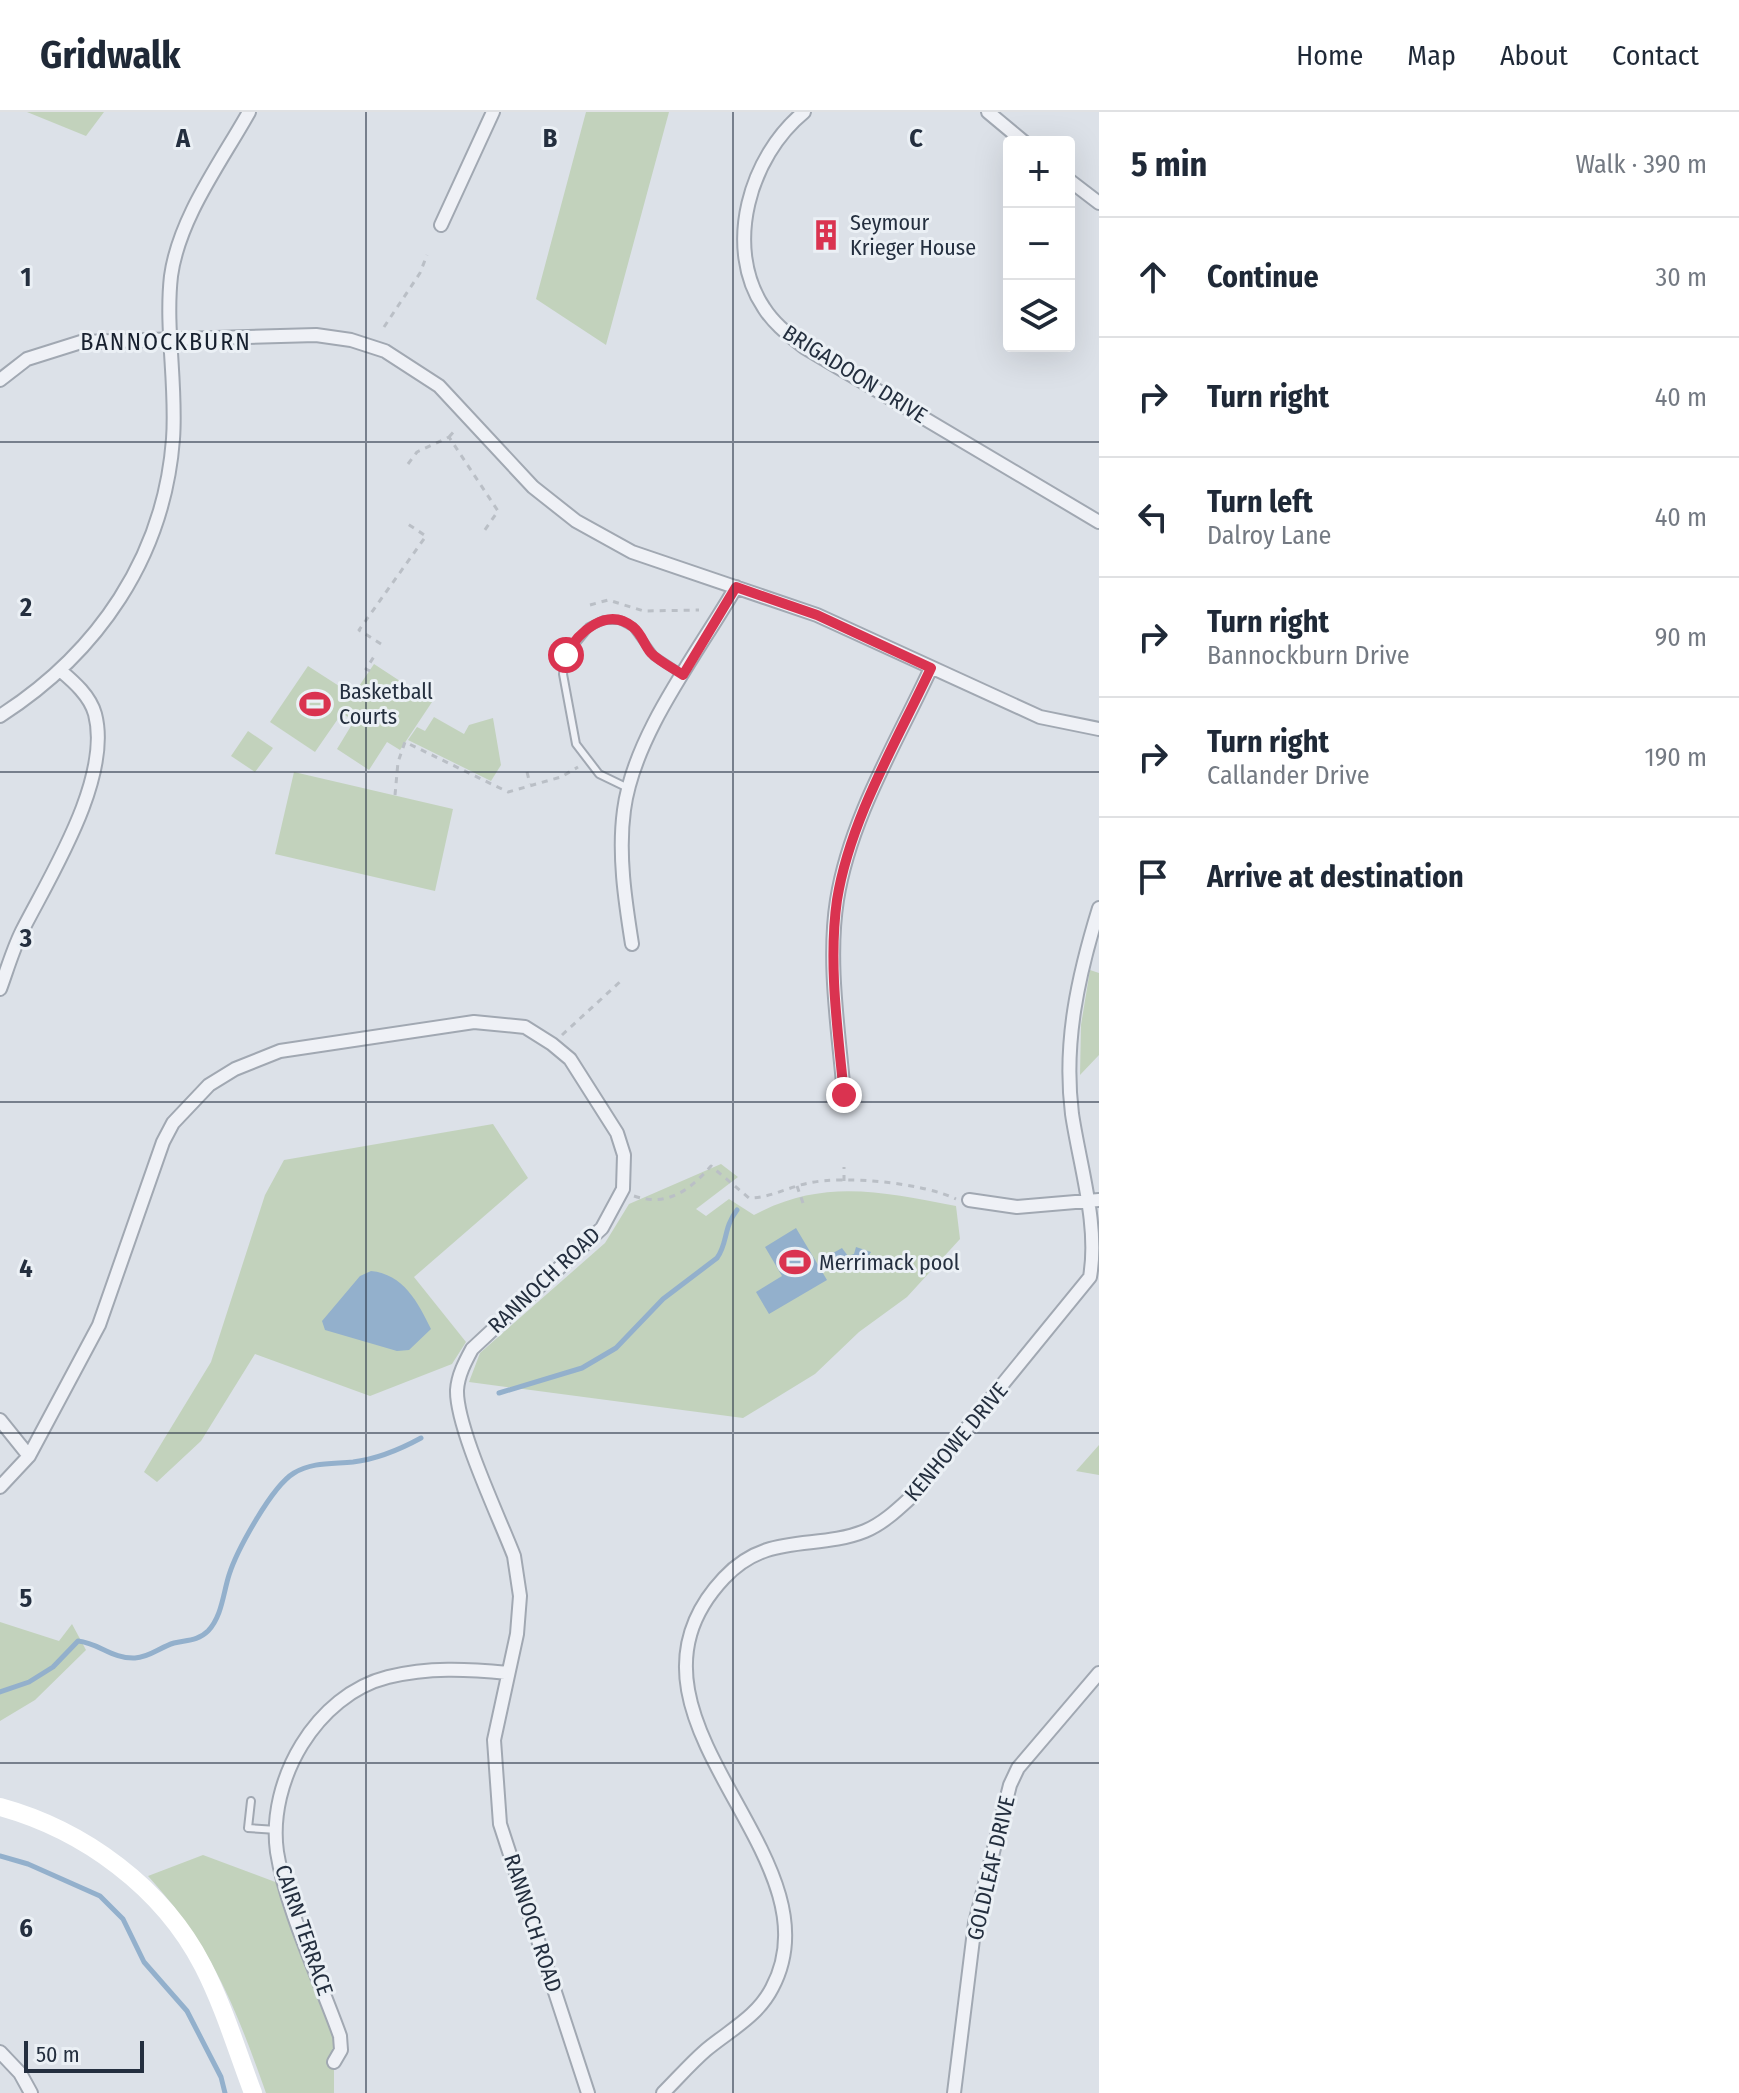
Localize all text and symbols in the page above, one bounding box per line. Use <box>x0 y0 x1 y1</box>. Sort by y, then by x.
text: Gridwalk <box>40 32 181 78</box>
text: Home <box>1296 39 1363 72</box>
text: Map <box>1407 39 1456 72</box>
text: About <box>1500 39 1568 72</box>
text: Contact <box>1612 39 1699 72</box>
text: A <box>175 123 191 154</box>
text: B <box>543 123 558 154</box>
text: C <box>909 123 923 154</box>
map controls <box>1003 136 1075 352</box>
button: + <box>1003 136 1075 208</box>
text: 5 min <box>1131 144 1207 185</box>
text: Walk · 390 m <box>1575 149 1707 180</box>
button: − <box>1003 208 1075 280</box>
place label: Seymour Krieger House <box>850 209 976 261</box>
building icon: Seymour Krieger House <box>809 218 843 252</box>
icon: ahead <box>1131 255 1175 299</box>
text: Continue <box>1207 259 1319 295</box>
text: 1 <box>21 262 32 293</box>
text: 30 m <box>1656 262 1707 293</box>
button: layers <box>1003 280 1075 352</box>
street label: BRIGADOON DRIVE <box>778 319 932 429</box>
district label: BANNOCKBURN <box>80 328 252 356</box>
icon: right <box>1131 375 1175 419</box>
text: Turn right <box>1207 379 1329 415</box>
text: 40 m <box>1655 382 1707 413</box>
text: Turn left <box>1207 484 1313 520</box>
icon: left <box>1131 495 1175 539</box>
text: 40 m <box>1655 502 1707 533</box>
text: Dalroy Lane <box>1207 520 1331 551</box>
text: 2 <box>19 592 32 623</box>
text: Turn right <box>1207 604 1329 640</box>
icon: right <box>1131 615 1175 659</box>
text: 90 m <box>1655 622 1707 653</box>
route start <box>548 637 584 673</box>
text: Bannockburn Drive <box>1207 640 1410 671</box>
place label: Basketball Courts <box>339 678 433 730</box>
sports icon: Basketball Courts <box>298 687 332 721</box>
text: Turn right <box>1207 724 1329 760</box>
icon: right <box>1131 735 1175 779</box>
text: 190 m <box>1645 742 1707 773</box>
text: Callander Drive <box>1207 760 1369 791</box>
icon: arrive <box>1131 855 1175 899</box>
text: Arrive at destination <box>1207 859 1464 895</box>
text: 3 <box>19 923 32 954</box>
route end <box>826 1077 862 1113</box>
street label: RANNOCH ROAD <box>482 1221 606 1339</box>
sports icon: Merrimack pool <box>778 1245 812 1279</box>
place label: Merrimack pool <box>819 1249 960 1276</box>
text: 4 <box>19 1253 33 1284</box>
street label: KENHOWE DRIVE <box>899 1377 1013 1507</box>
text: 5 <box>20 1583 33 1614</box>
street label: GOLDLEAF DRIVE <box>961 1793 1021 1943</box>
street label: RANNOCH ROAD <box>498 1851 568 1995</box>
street label: CAIRN TERRACE <box>269 1861 339 1999</box>
text: 6 <box>19 1913 33 1944</box>
scale bar <box>24 2037 144 2073</box>
text: 50 m <box>36 2041 80 2068</box>

